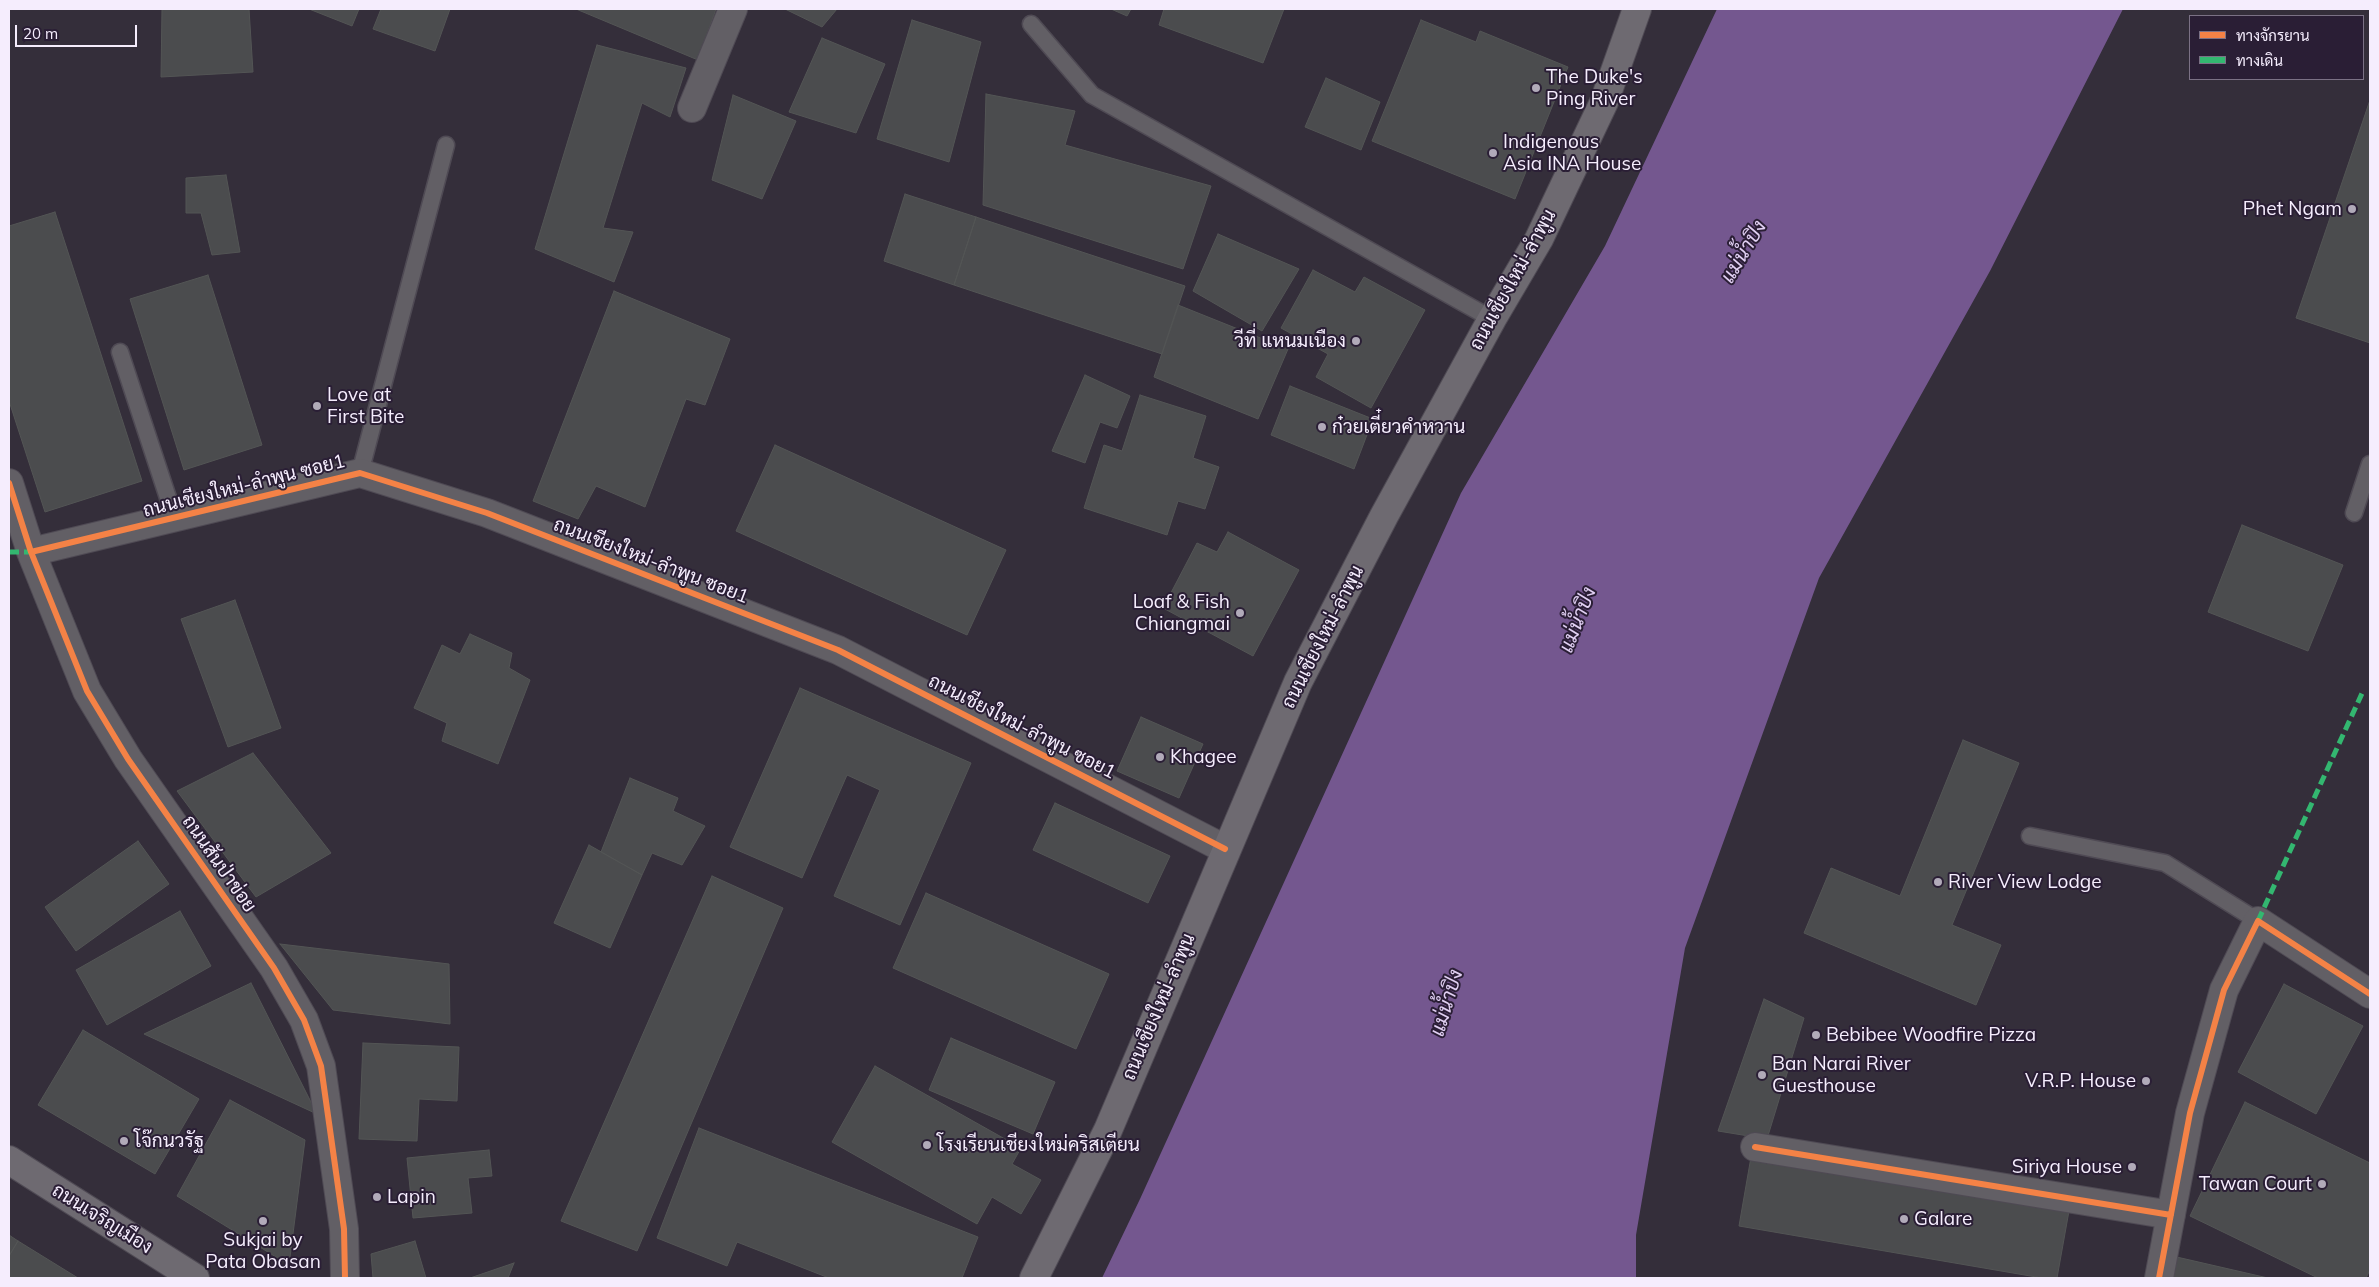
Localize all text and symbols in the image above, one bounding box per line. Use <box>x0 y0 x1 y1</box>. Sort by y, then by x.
scale bar <box>18 15 140 47</box>
legend <box>2189 15 2364 80</box>
text: 20 m <box>23 24 58 43</box>
text: ทางจักรยาน <box>2236 26 2310 45</box>
text: ทางเดิน <box>2236 51 2283 70</box>
place label: The Duke's Ping River <box>1546 66 1643 110</box>
marker: The Duke's Ping River <box>1530 82 1542 94</box>
place label: Indigenous Asia INA House <box>1503 131 1641 175</box>
marker: Indigenous Asia INA House <box>1487 147 1499 159</box>
place label: Phet Ngam <box>2243 198 2342 220</box>
marker: Phet Ngam <box>2346 203 2358 215</box>
street label: ถนนเชียงใหม่-ลำพูน <box>1465 206 1561 354</box>
water label: แม่น้ำปิง <box>1716 216 1772 288</box>
place label: วีที่ แหนมเนือง <box>1234 330 1346 352</box>
marker: วีที่ แหนมเนือง <box>1350 335 1362 347</box>
place label: Love at First Bite <box>327 384 404 428</box>
marker: Love at First Bite <box>311 400 323 412</box>
place label: ก๋วยเตี๋ยวคำหวาน <box>1332 416 1465 438</box>
marker: ก๋วยเตี๋ยวคำหวาน <box>1316 421 1328 433</box>
street label: ถนนเชียงใหม่-ลำพูน ซอย1 <box>141 450 347 522</box>
street label: ถนนเชียงใหม่-ลำพูน ซอย1 <box>550 513 752 609</box>
street label: ถนนเชียงใหม่-ลำพูน <box>1277 562 1369 712</box>
water label: แม่น้ำปิง <box>1555 584 1601 656</box>
place label: Loaf & Fish Chiangmai <box>1133 591 1230 635</box>
marker: Loaf & Fish Chiangmai <box>1234 607 1246 619</box>
street label: ถนนเชียงใหม่-ลำพูน ซอย1 <box>924 670 1120 784</box>
place label: Khagee <box>1170 746 1237 768</box>
marker: Khagee <box>1154 751 1166 763</box>
street label: ถนนสันป่าข่อย <box>177 811 261 917</box>
place label: River View Lodge <box>1948 871 2102 893</box>
marker: River View Lodge <box>1932 876 1944 888</box>
street label: ถนนเชียงใหม่-ลำพูน <box>1118 930 1200 1084</box>
water label: แม่น้ำปิง <box>1426 967 1468 1039</box>
place label: Bebibee Woodfire Pizza <box>1826 1024 2036 1046</box>
marker: Bebibee Woodfire Pizza <box>1810 1029 1822 1041</box>
place label: Ban Narai River Guesthouse <box>1772 1053 1911 1097</box>
marker: Ban Narai River Guesthouse <box>1756 1069 1768 1081</box>
place label: V.R.P. House <box>2025 1070 2136 1092</box>
marker: V.R.P. House <box>2140 1075 2152 1087</box>
place label: โจ๊กนวรัฐ <box>134 1130 204 1152</box>
place label: โรงเรียนเชียงใหม่คริสเตียน <box>937 1134 1140 1156</box>
marker: โจ๊กนวรัฐ <box>118 1135 130 1147</box>
marker: โรงเรียนเชียงใหม่คริสเตียน <box>921 1139 933 1151</box>
place label: Siriya House <box>2012 1156 2122 1178</box>
marker: Siriya House <box>2126 1161 2138 1173</box>
place label: Tawan Court <box>2199 1173 2312 1195</box>
marker: Tawan Court <box>2316 1178 2328 1190</box>
street label: ถนนเจริญเมือง <box>48 1179 156 1259</box>
place label: Lapin <box>387 1186 436 1208</box>
marker: Lapin <box>371 1191 383 1203</box>
place label: Galare <box>1914 1208 1972 1230</box>
marker: Galare <box>1898 1213 1910 1225</box>
marker: Sukjai by Pata Obasan <box>257 1215 269 1227</box>
place label: Sukjai by Pata Obasan <box>205 1229 321 1273</box>

